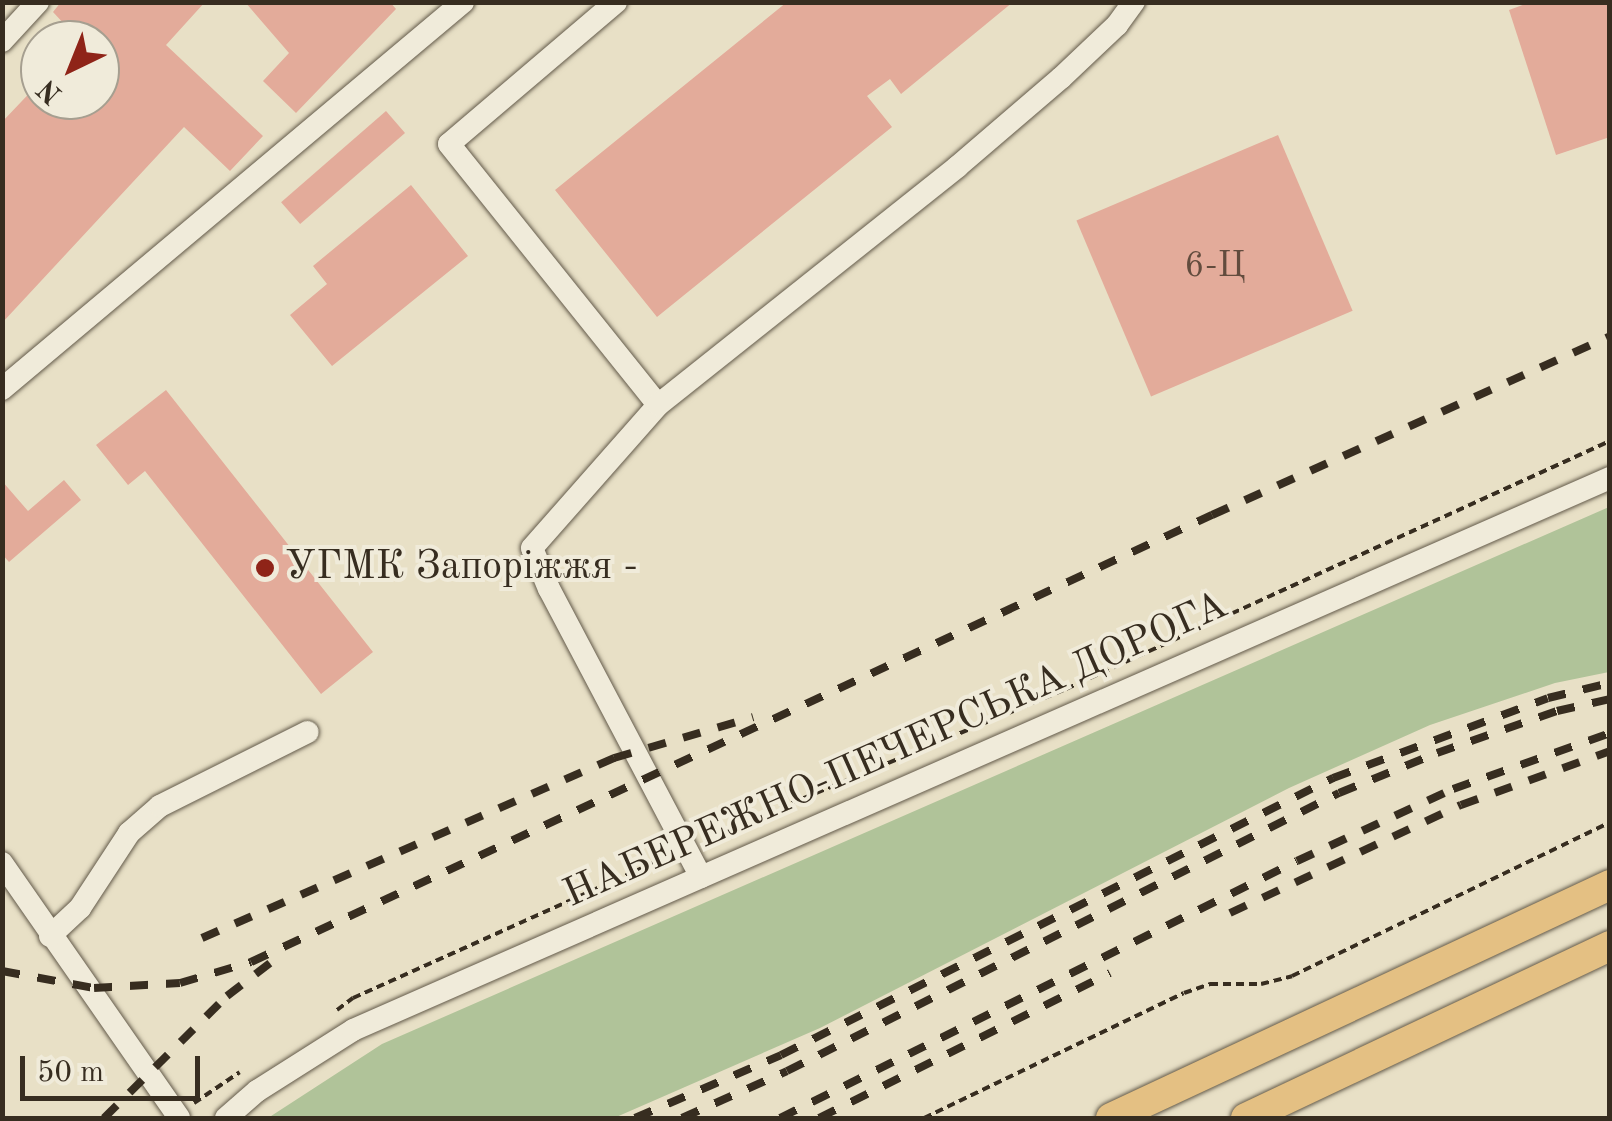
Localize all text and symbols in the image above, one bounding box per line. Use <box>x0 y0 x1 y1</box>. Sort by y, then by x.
north arrow <box>20 20 120 120</box>
text: N <box>34 73 68 108</box>
house number: 6-Ц <box>1184 246 1246 288</box>
place label: УГМК Запоріжжя - <box>285 544 638 592</box>
marker: УГМК Запоріжжя - <box>254 557 276 579</box>
street label: НАБЕРЕЖНО-ПЕЧЕРСЬКА ДОРОГА <box>557 582 1235 920</box>
scale bar <box>25 1036 205 1098</box>
text: 50 m <box>37 1058 104 1088</box>

